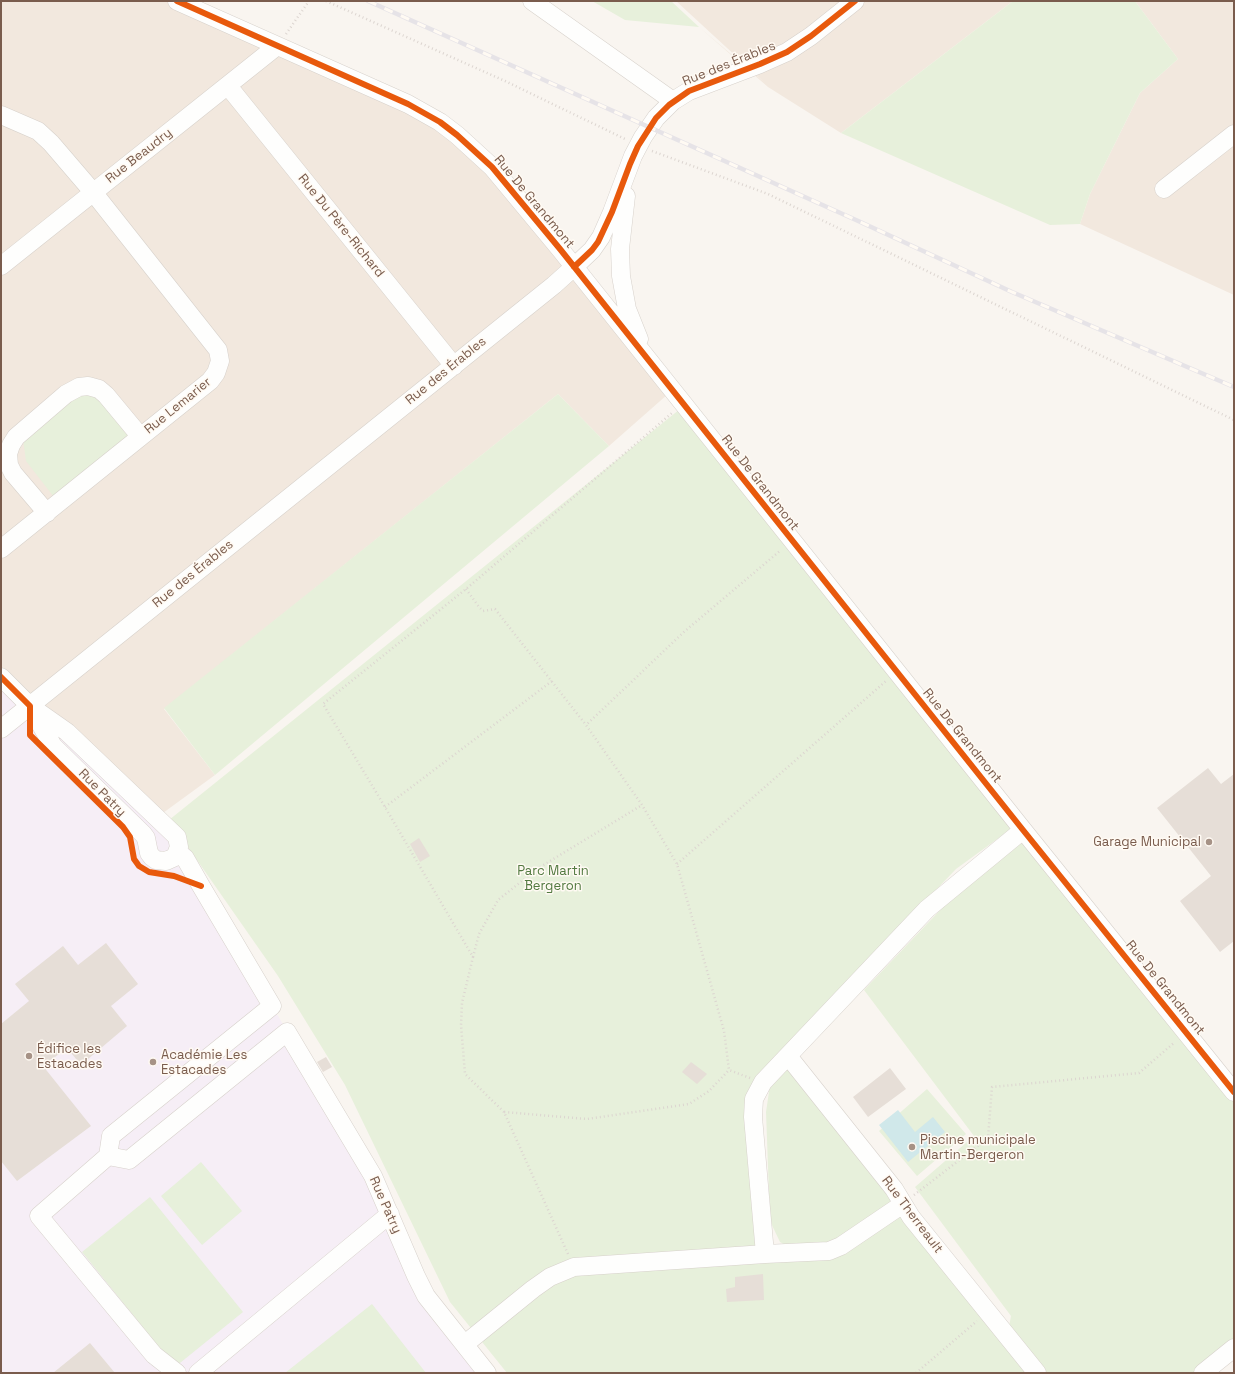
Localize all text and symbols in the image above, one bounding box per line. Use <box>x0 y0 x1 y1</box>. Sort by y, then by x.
street label: Rue des Érables <box>680 38 778 90</box>
street label: Rue Beaudry <box>103 125 175 187</box>
street label: Rue De Grandmont <box>490 152 578 252</box>
street label: Rue Du Père-Richard <box>295 171 387 281</box>
street label: Rue des Érables <box>403 334 489 408</box>
street label: Rue Lemarier <box>142 374 214 438</box>
street label: Rue De Grandmont <box>718 432 802 534</box>
street label: Rue des Érables <box>150 537 236 611</box>
street label: Rue De Grandmont <box>919 686 1005 786</box>
street label: Rue Patry <box>75 766 129 820</box>
place label: Garage Municipal <box>1093 834 1201 850</box>
marker: Garage Municipal <box>1204 837 1214 847</box>
park label: Parc Martin Bergeron <box>517 863 589 894</box>
street label: Rue De Grandmont <box>1122 938 1208 1038</box>
place label: Édifice les Estacades <box>37 1041 102 1072</box>
place label: Académie Les Estacades <box>161 1047 247 1078</box>
marker: Édifice les Estacades <box>24 1051 34 1061</box>
marker: Académie Les Estacades <box>148 1057 158 1067</box>
place label: Piscine municipale Martin-Bergeron <box>920 1132 1036 1163</box>
marker: Piscine municipale Martin-Bergeron <box>907 1142 917 1152</box>
street label: Rue Therreault <box>878 1173 946 1257</box>
street label: Rue Patry <box>366 1174 404 1236</box>

